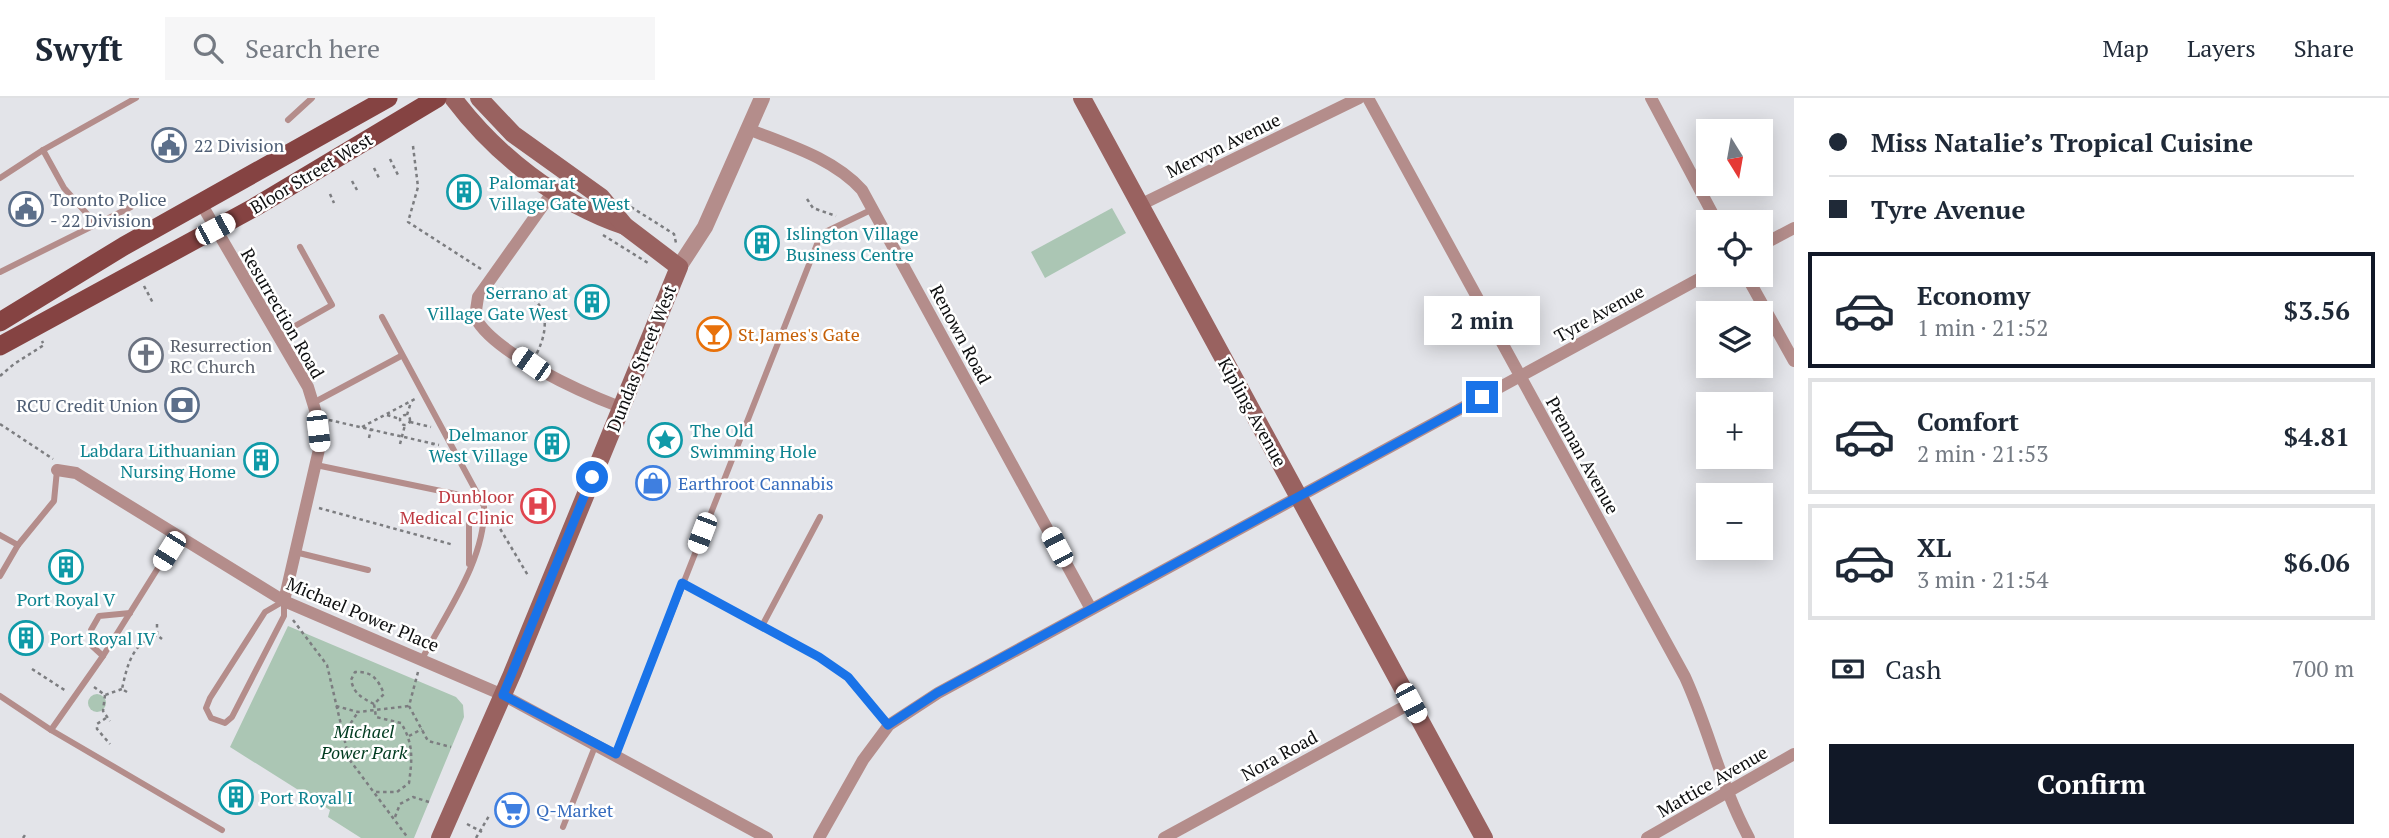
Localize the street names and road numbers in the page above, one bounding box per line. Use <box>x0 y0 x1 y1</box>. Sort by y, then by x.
street label: Mervyn Avenue <box>1162 107 1284 183</box>
street label: Bloor Street West <box>245 127 377 219</box>
street label: Resurrection Road <box>236 243 330 383</box>
street label: Tyre Avenue <box>1550 278 1648 348</box>
street label: Renown Road <box>925 280 997 388</box>
street label: Dundas Street West <box>601 281 682 435</box>
street label: Kipling Avenue <box>1213 353 1293 471</box>
street label: Prennan Avenue <box>1541 392 1625 518</box>
street label: Michael Power Place <box>283 571 443 657</box>
street label: Nora Road <box>1237 724 1321 786</box>
street label: Mattice Avenue <box>1653 740 1771 822</box>

